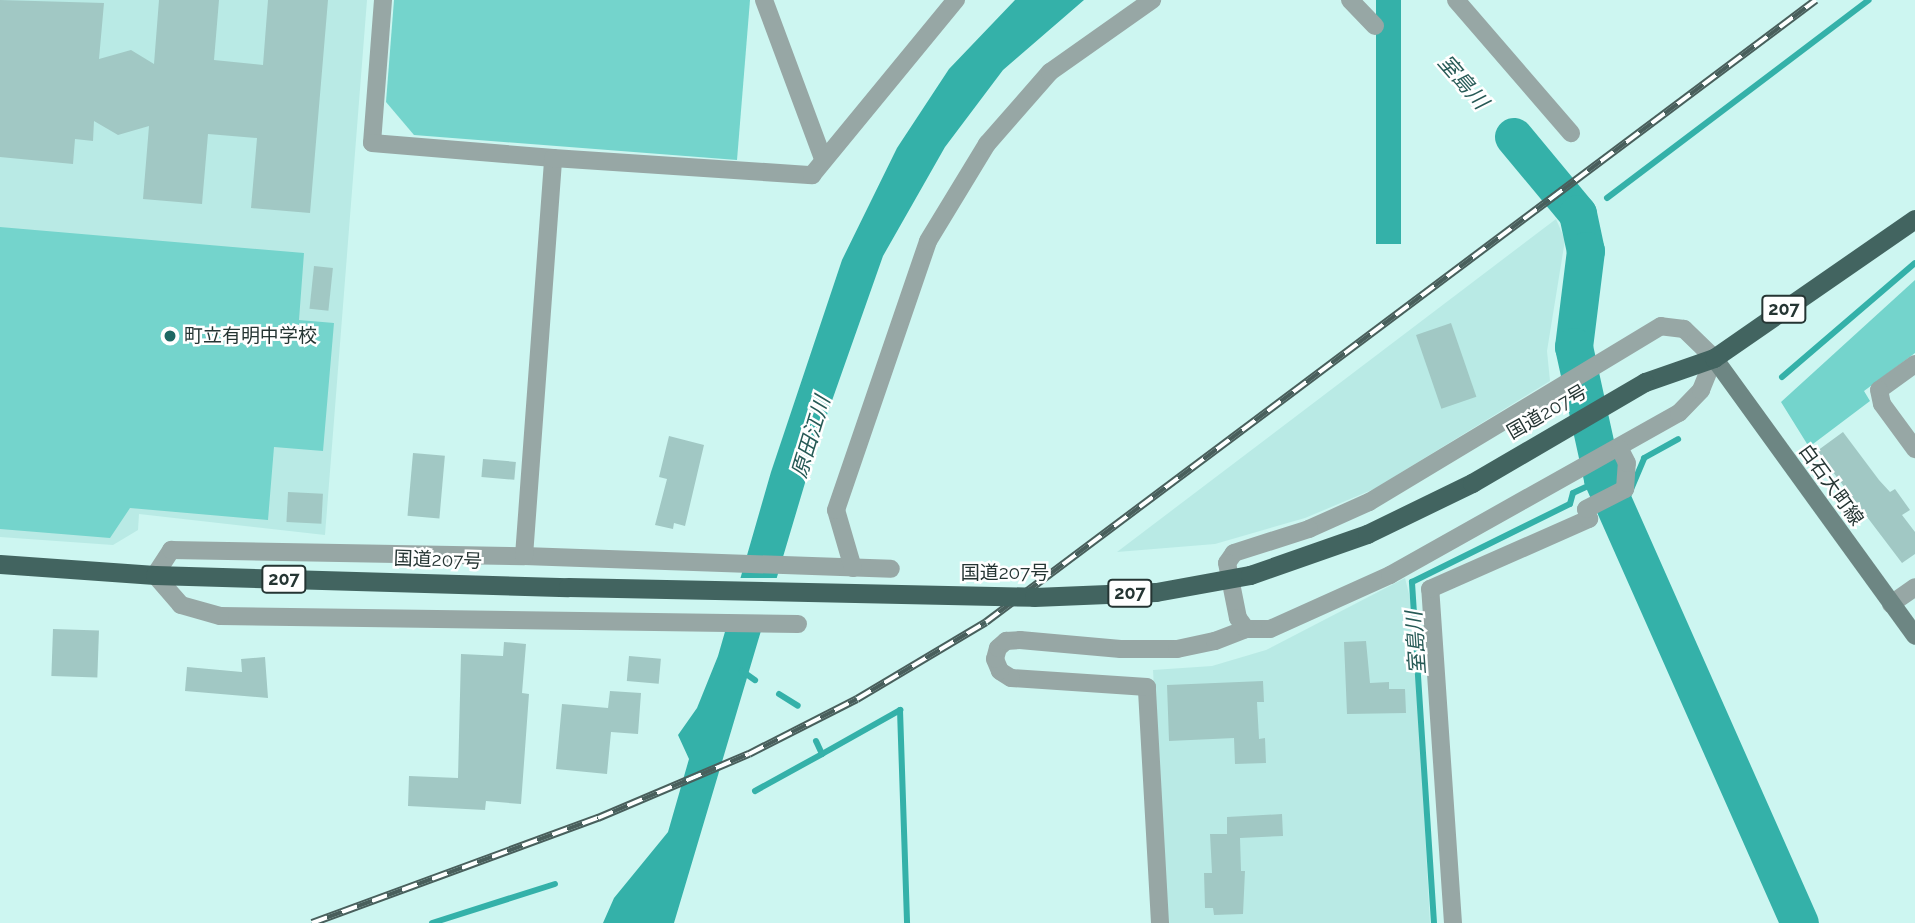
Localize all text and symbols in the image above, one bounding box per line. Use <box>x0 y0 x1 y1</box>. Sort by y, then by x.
water label: 室島川 <box>1433 50 1493 114</box>
road number: 207 <box>1761 295 1807 324</box>
place label: 町立有明中学校 <box>184 325 317 347</box>
marker: 町立有明中学校 <box>162 328 178 344</box>
street label: 国道207号 <box>1503 380 1591 444</box>
water label: 原田江川 <box>787 393 835 481</box>
street label: 白石大町線 <box>1794 440 1868 530</box>
street label: 国道207号 <box>393 547 483 573</box>
street label: 国道207号 <box>961 562 1049 584</box>
road number: 207 <box>261 564 307 594</box>
road number: 207 <box>1107 578 1153 608</box>
water label: 室島川 <box>1401 611 1431 675</box>

